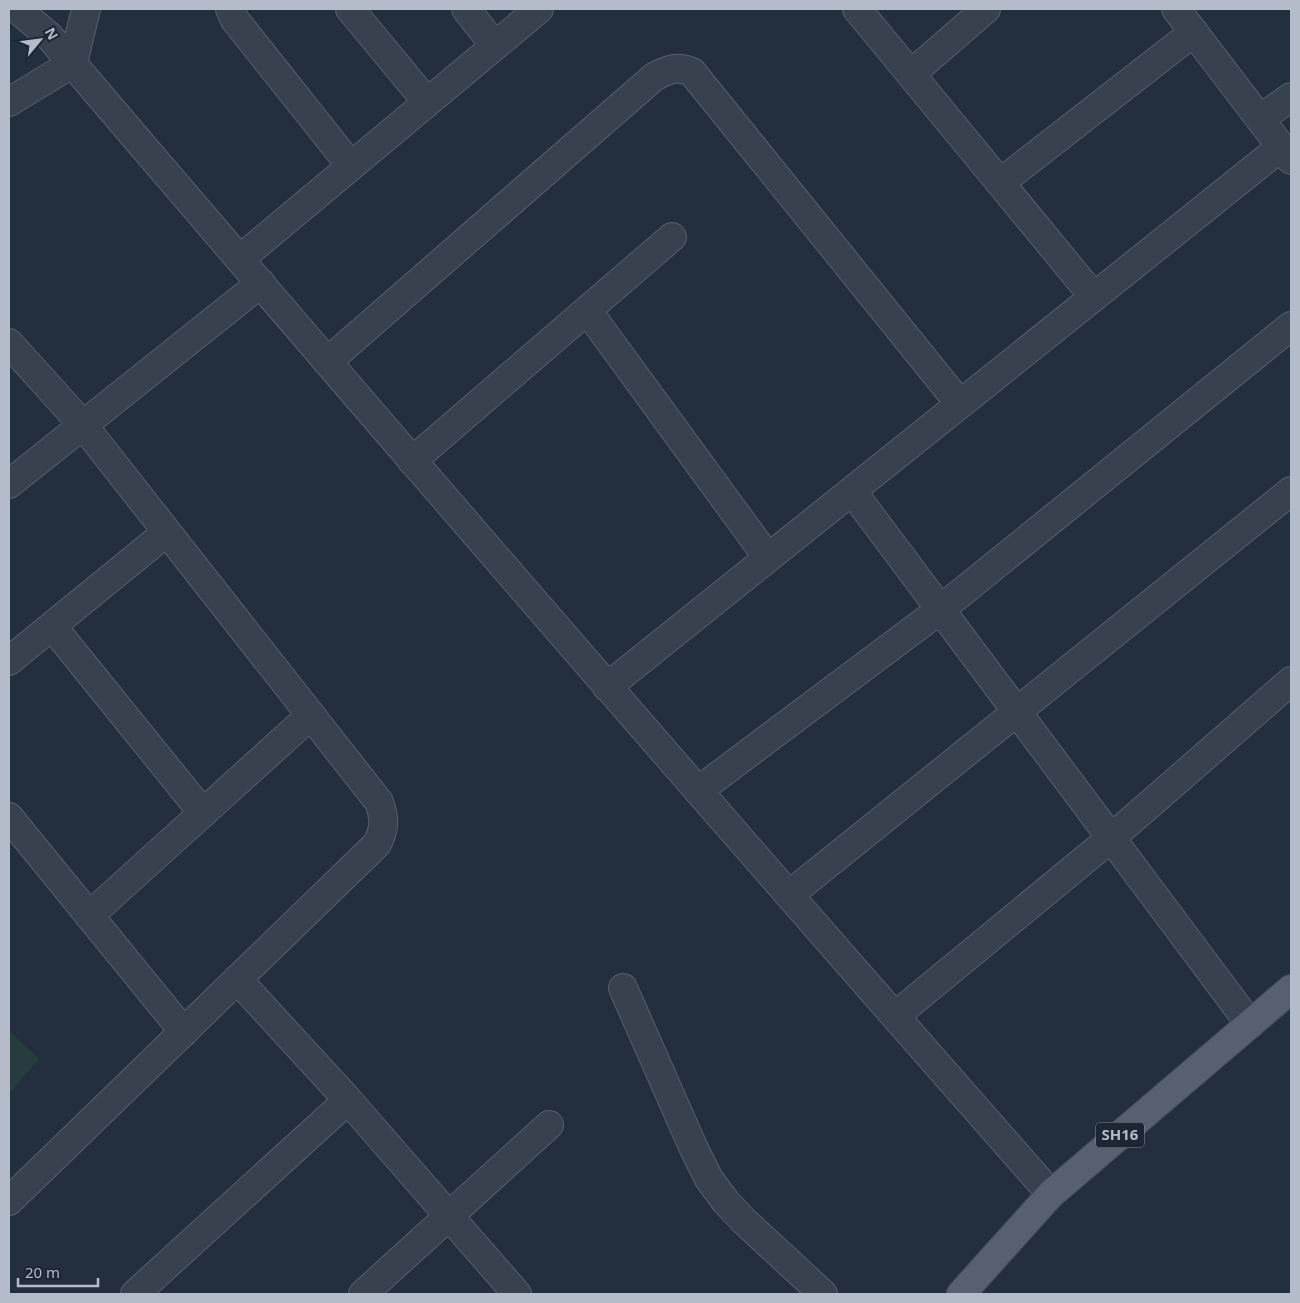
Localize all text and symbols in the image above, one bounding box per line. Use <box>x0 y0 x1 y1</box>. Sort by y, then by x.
north arrow <box>15 15 65 65</box>
text: N <box>41 24 63 43</box>
road number: SH16 <box>1096 1122 1144 1148</box>
scale bar <box>18 1256 98 1288</box>
text: 20 m <box>25 1262 60 1282</box>

